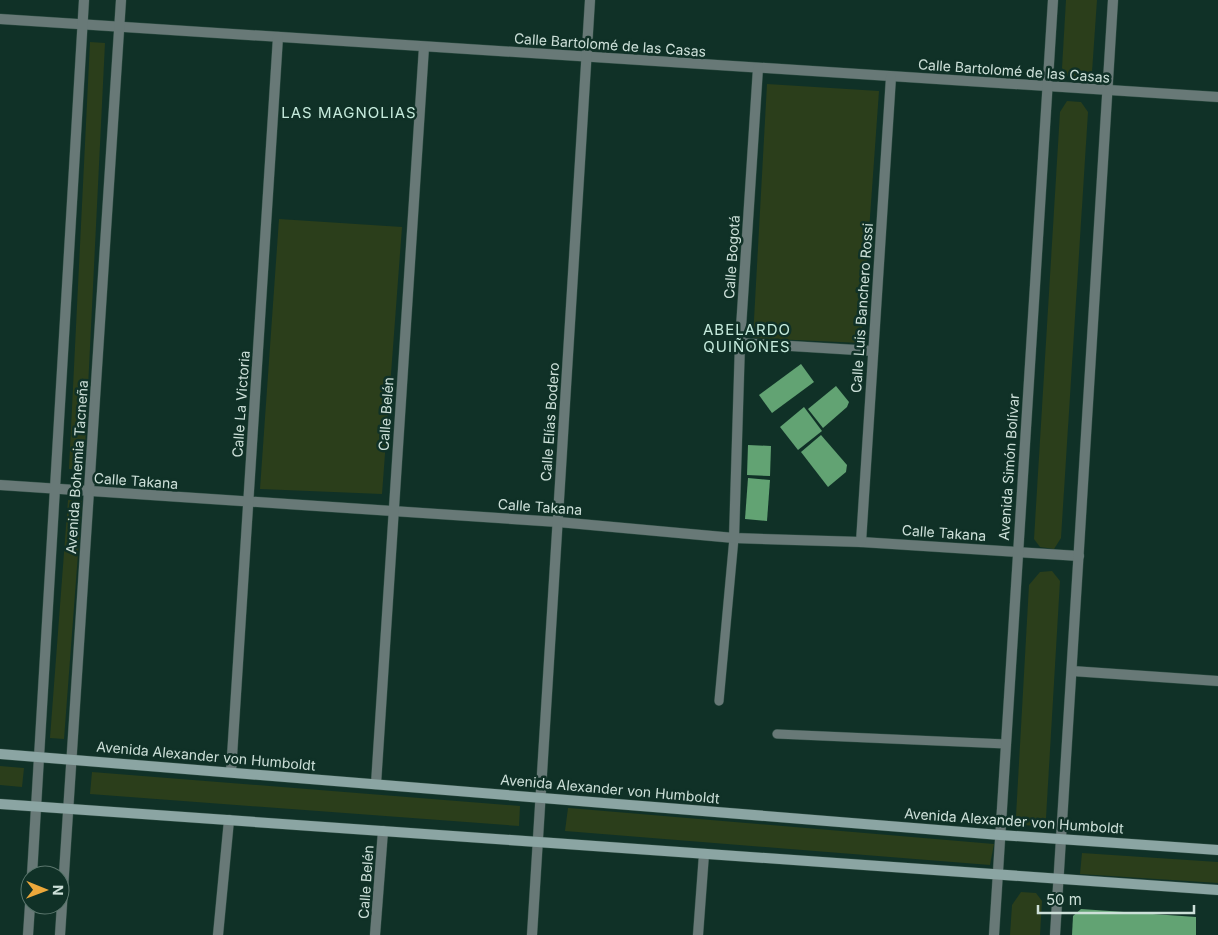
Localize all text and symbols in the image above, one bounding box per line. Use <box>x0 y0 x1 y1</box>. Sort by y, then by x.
street label: Calle Bartolomé de las Casas <box>513 29 707 60</box>
street label: Calle Bartolomé de las Casas <box>917 55 1111 86</box>
district label: LAS MAGNOLIAS <box>281 103 417 122</box>
street label: Calle Bogotá <box>720 214 743 299</box>
street label: Calle Luis Banchero Rossi <box>847 222 876 394</box>
district label: ABELARDO QUIÑONES <box>703 320 791 356</box>
street label: Calle La Victoria <box>228 350 253 458</box>
street label: Calle Elías Bodero <box>537 362 562 482</box>
street label: Calle Belén <box>374 376 397 452</box>
street label: Avenida Bohemia Tacneña <box>62 379 91 555</box>
street label: Avenida Simón Bolívar <box>995 393 1022 541</box>
street label: Calle Takana <box>93 469 179 492</box>
street label: Calle Takana <box>497 495 583 518</box>
street label: Calle Takana <box>901 521 987 544</box>
street label: Avenida Alexander von Humboldt <box>96 737 317 774</box>
street label: Avenida Alexander von Humboldt <box>500 770 721 807</box>
street label: Avenida Alexander von Humboldt <box>904 804 1125 837</box>
street label: Calle Belén <box>354 844 377 920</box>
north arrow <box>20 865 70 915</box>
scale bar <box>1038 882 1194 914</box>
text: N <box>50 885 67 896</box>
text: 50 m <box>1046 890 1082 909</box>

